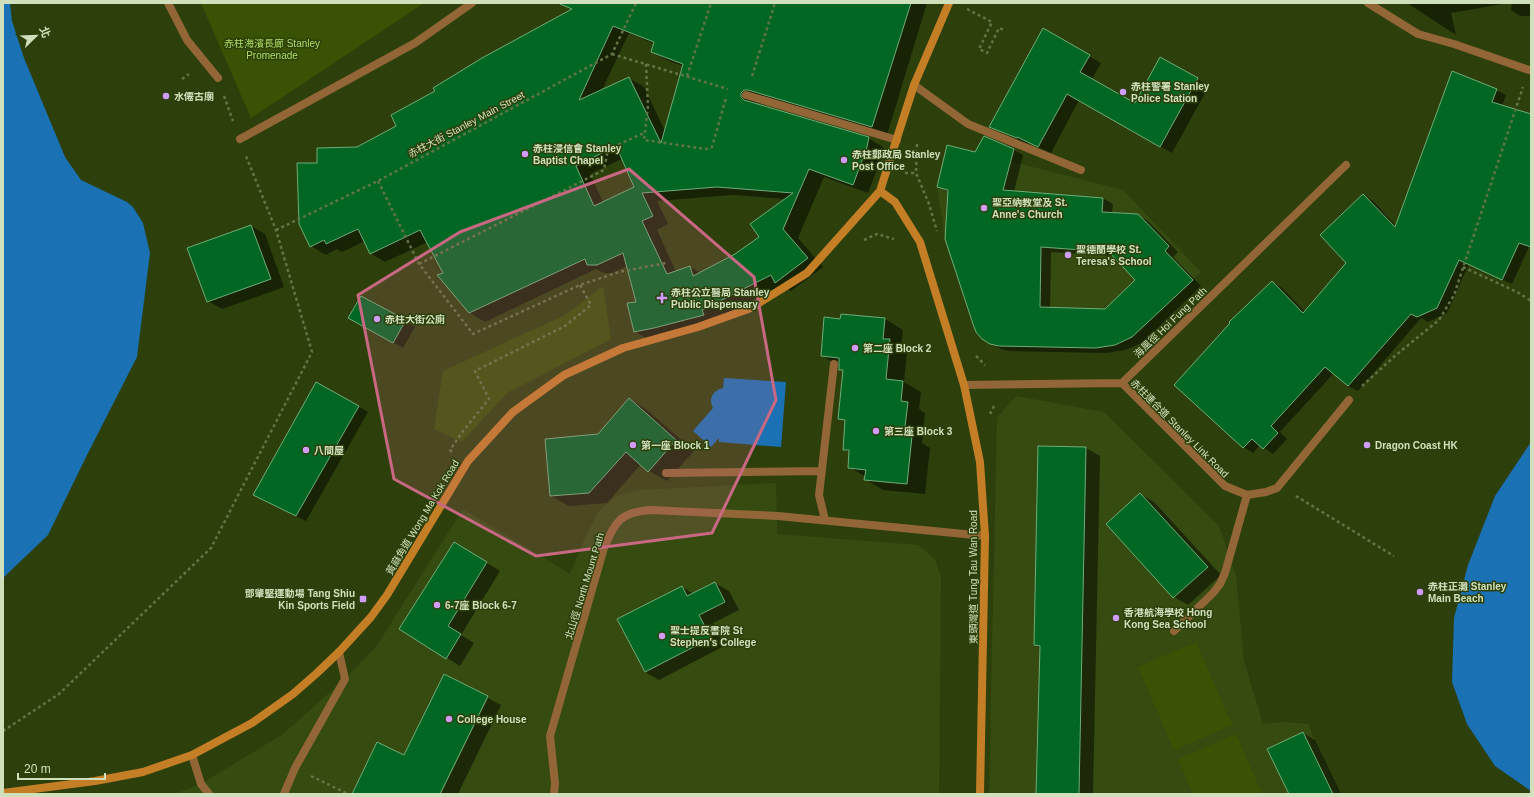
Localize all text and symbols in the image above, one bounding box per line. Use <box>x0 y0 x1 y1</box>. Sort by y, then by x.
north arrow <box>16 16 56 56</box>
text: 北 <box>38 25 53 39</box>
park label: 赤柱海濱長廊 Stanley Promenade <box>224 38 320 61</box>
place label: 赤柱警署 Stanley Police Station <box>1131 81 1210 104</box>
marker: 赤柱警署 Stanley Police Station <box>1118 87 1128 97</box>
street label: 赤柱大街 Stanley Main Street <box>406 89 526 160</box>
marker: 水僊古廟 <box>161 91 171 101</box>
place label: 水僊古廟 <box>174 91 214 102</box>
place label: 赤柱浸信會 Stanley Baptist Chapel <box>533 143 622 166</box>
marker: 赤柱浸信會 Stanley Baptist Chapel <box>520 149 530 159</box>
place label: 赤柱郵政局 Stanley Post Office <box>852 149 941 172</box>
marker: 赤柱郵政局 Stanley Post Office <box>839 155 849 165</box>
place label: 聖亞納教堂及 St. Anne's Church <box>992 197 1068 220</box>
marker: 聖亞納教堂及 St. Anne's Church <box>979 203 989 213</box>
place label: 聖德蘭學校 St. Teresa's School <box>1076 244 1152 267</box>
marker: 聖德蘭學校 St. Teresa's School <box>1063 250 1073 260</box>
street label: 海風徑 Hoi Fung Path <box>1132 285 1209 360</box>
place label: 赤柱公立醫局 Stanley Public Dispensary <box>671 287 770 310</box>
marker: 赤柱公立醫局 Stanley Public Dispensary <box>656 292 668 304</box>
marker: 赤柱大街公廁 <box>372 314 382 324</box>
place label: 赤柱大街公廁 <box>385 314 445 325</box>
marker: 第二座 Block 2 <box>850 343 860 353</box>
place label: 第二座 Block 2 <box>863 343 932 354</box>
street label: 赤柱連合道 Stanley Link Road <box>1128 377 1231 480</box>
marker: 第三座 Block 3 <box>871 426 881 436</box>
place label: 第三座 Block 3 <box>884 426 953 437</box>
marker: 第一座 Block 1 <box>628 440 638 450</box>
place label: 第一座 Block 1 <box>641 440 710 451</box>
marker: Dragon Coast HK <box>1362 440 1372 450</box>
place label: Dragon Coast HK <box>1375 440 1459 451</box>
marker: 八間屋 <box>301 445 311 455</box>
place label: 八間屋 <box>314 445 344 456</box>
street label: 黃麻角道 Wong Ma Kok Road <box>384 458 461 577</box>
street label: 東頭灣道 Tung Tau Wan Road <box>968 510 979 644</box>
street label: 北山徑 North Mount Path <box>563 531 606 641</box>
place label: 赤柱正灘 Stanley Main Beach <box>1428 581 1507 604</box>
marker: 赤柱正灘 Stanley Main Beach <box>1415 587 1425 597</box>
place label: 鄧肇堅運動場 Tang Shiu Kin Sports Field <box>245 588 355 611</box>
marker: 鄧肇堅運動場 Tang Shiu Kin Sports Field <box>358 594 368 604</box>
marker: 6-7座 Block 6-7 <box>432 600 442 610</box>
place label: 6-7座 Block 6-7 <box>445 600 517 611</box>
place label: 香港航海學校 Hong Kong Sea School <box>1123 607 1212 630</box>
marker: 香港航海學校 Hong Kong Sea School <box>1111 613 1121 623</box>
place label: 聖士提反書院 St Stephen's College <box>670 625 757 648</box>
marker: 聖士提反書院 St Stephen's College <box>657 631 667 641</box>
marker: College House <box>444 714 454 724</box>
place label: College House <box>457 714 527 725</box>
scale bar <box>18 755 105 781</box>
text: 20 m <box>24 762 51 776</box>

